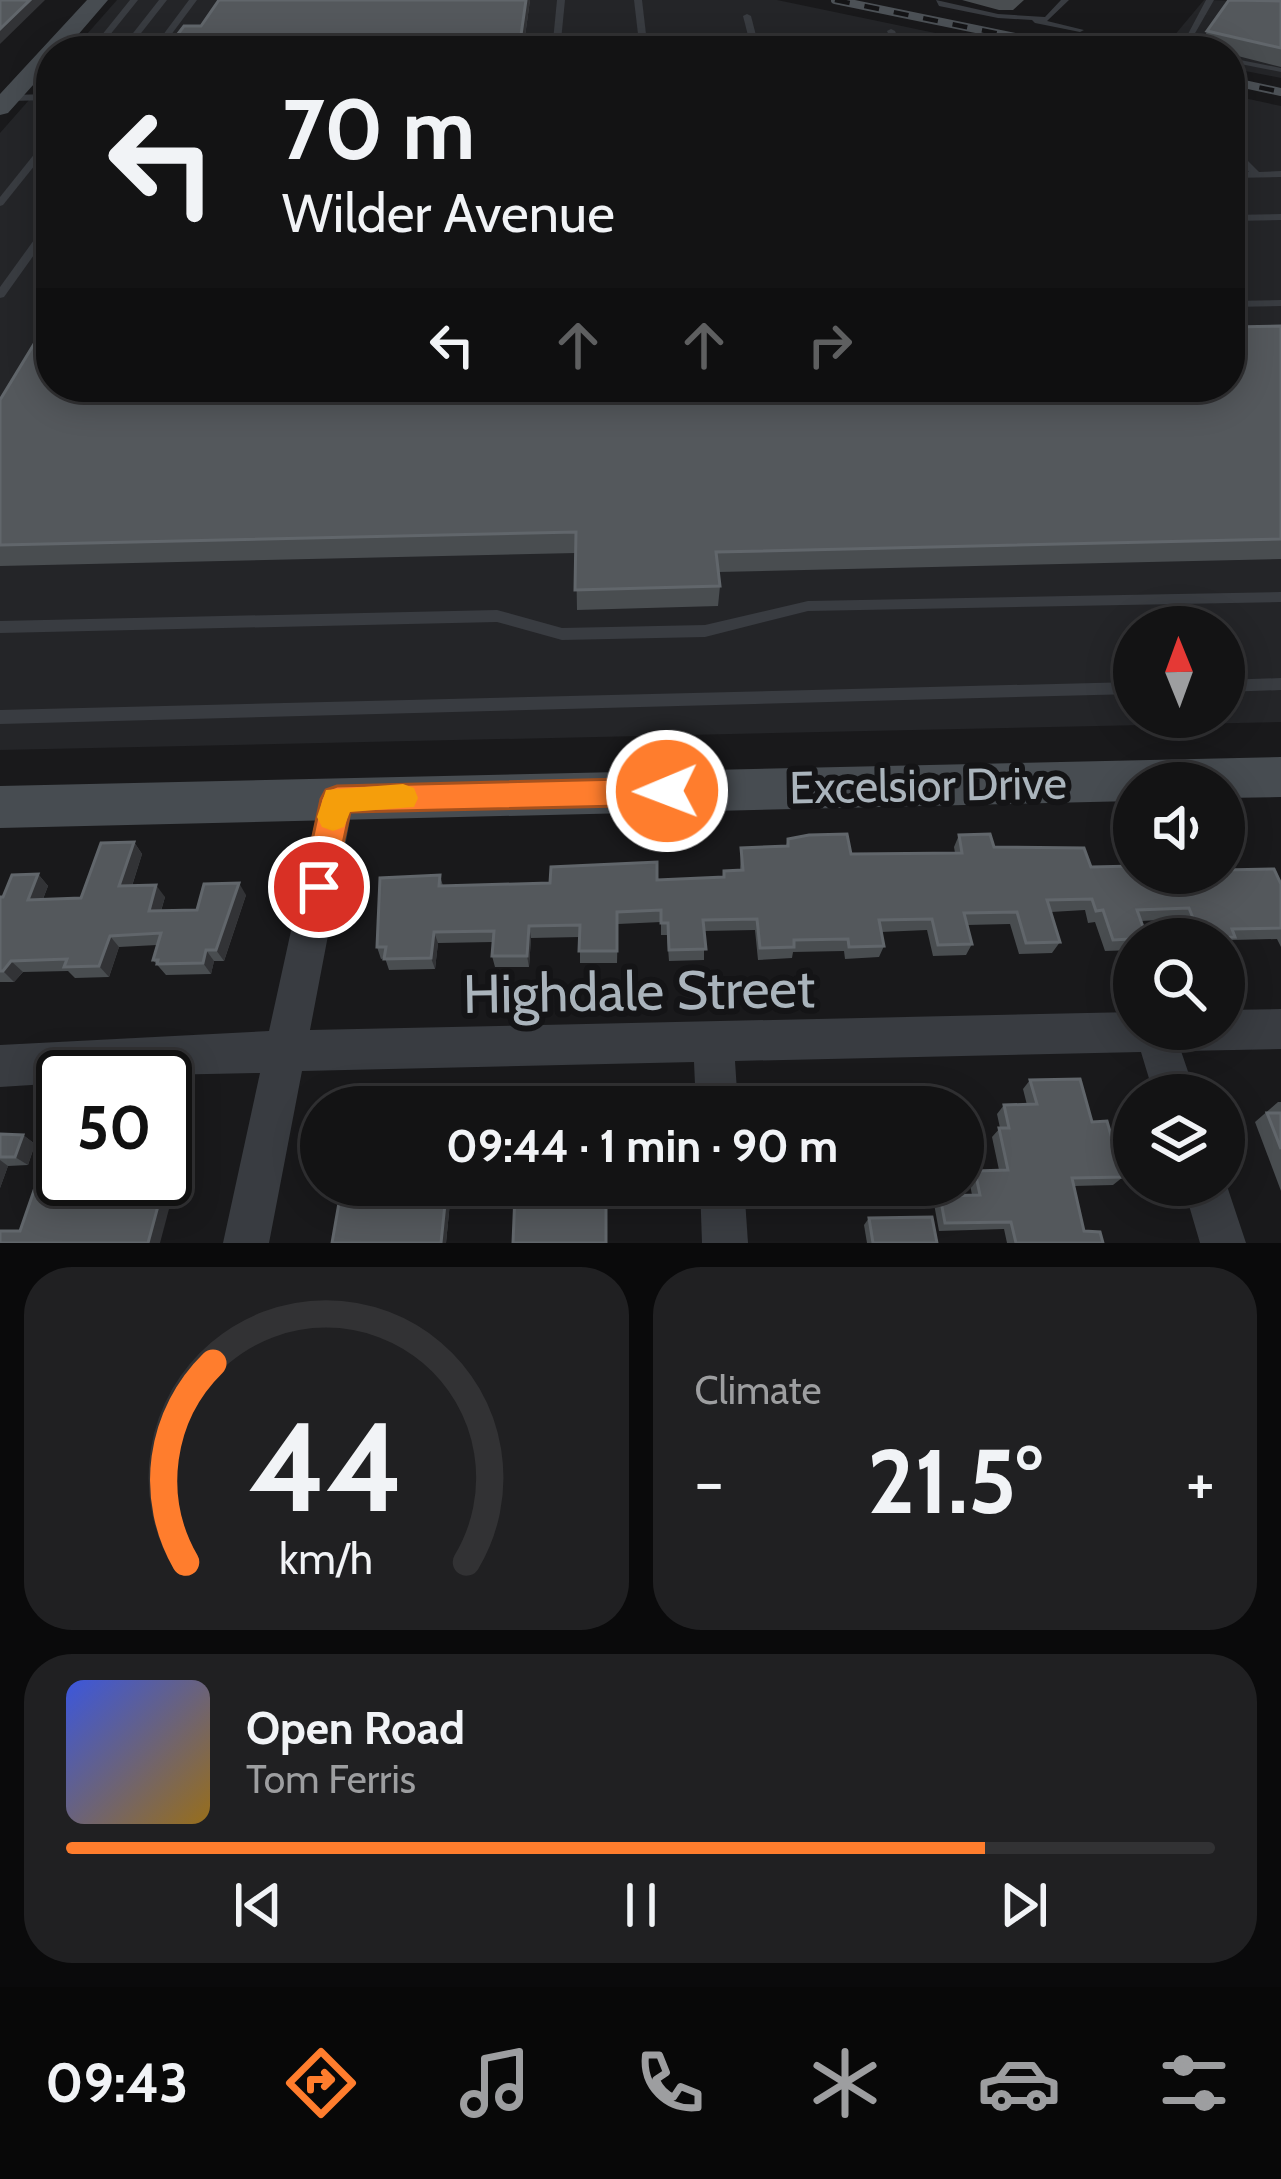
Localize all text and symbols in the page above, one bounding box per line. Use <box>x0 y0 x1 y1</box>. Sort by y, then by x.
text: 70 m <box>282 78 475 180</box>
icon: left <box>84 84 240 240</box>
text: Wilder Avenue <box>282 180 615 246</box>
icon: left <box>419 312 485 378</box>
icon: ahead <box>545 312 611 378</box>
icon: ahead <box>671 312 737 378</box>
icon: right <box>797 312 863 378</box>
north arrow <box>1113 606 1245 738</box>
map controls <box>1113 606 1245 1206</box>
position arrow <box>604 728 730 854</box>
street label: Excelsior Drive <box>789 756 1067 814</box>
button: sound <box>1113 762 1245 894</box>
pin <box>268 836 370 938</box>
icon: arrive <box>286 854 352 920</box>
button: search <box>1113 918 1245 1050</box>
street label: Highdale Street <box>462 955 816 1027</box>
speed limit sign: 50 <box>36 1050 192 1206</box>
button: layers <box>1113 1074 1245 1206</box>
text: 09:44 · 1 min · 90 m <box>446 1119 838 1173</box>
text: Climate <box>695 1366 821 1414</box>
text: 44 <box>249 1391 404 1542</box>
text: 21.5° <box>867 1426 1042 1536</box>
text: − <box>695 1441 724 1522</box>
text: + <box>1186 1441 1215 1522</box>
text: km/h <box>279 1532 373 1584</box>
text: Open Road <box>246 1701 465 1755</box>
text: Tom Ferris <box>246 1755 416 1803</box>
icon: previous <box>225 1872 291 1938</box>
icon: pause <box>608 1872 674 1938</box>
icon: next <box>991 1872 1057 1938</box>
icon: directions <box>279 2041 363 2125</box>
icon: music <box>453 2041 537 2125</box>
icon: phone <box>628 2041 712 2125</box>
icon: climate <box>803 2041 887 2125</box>
icon: car <box>977 2041 1061 2125</box>
icon: filters <box>1152 2041 1236 2125</box>
text: 09:43 <box>45 2050 188 2116</box>

